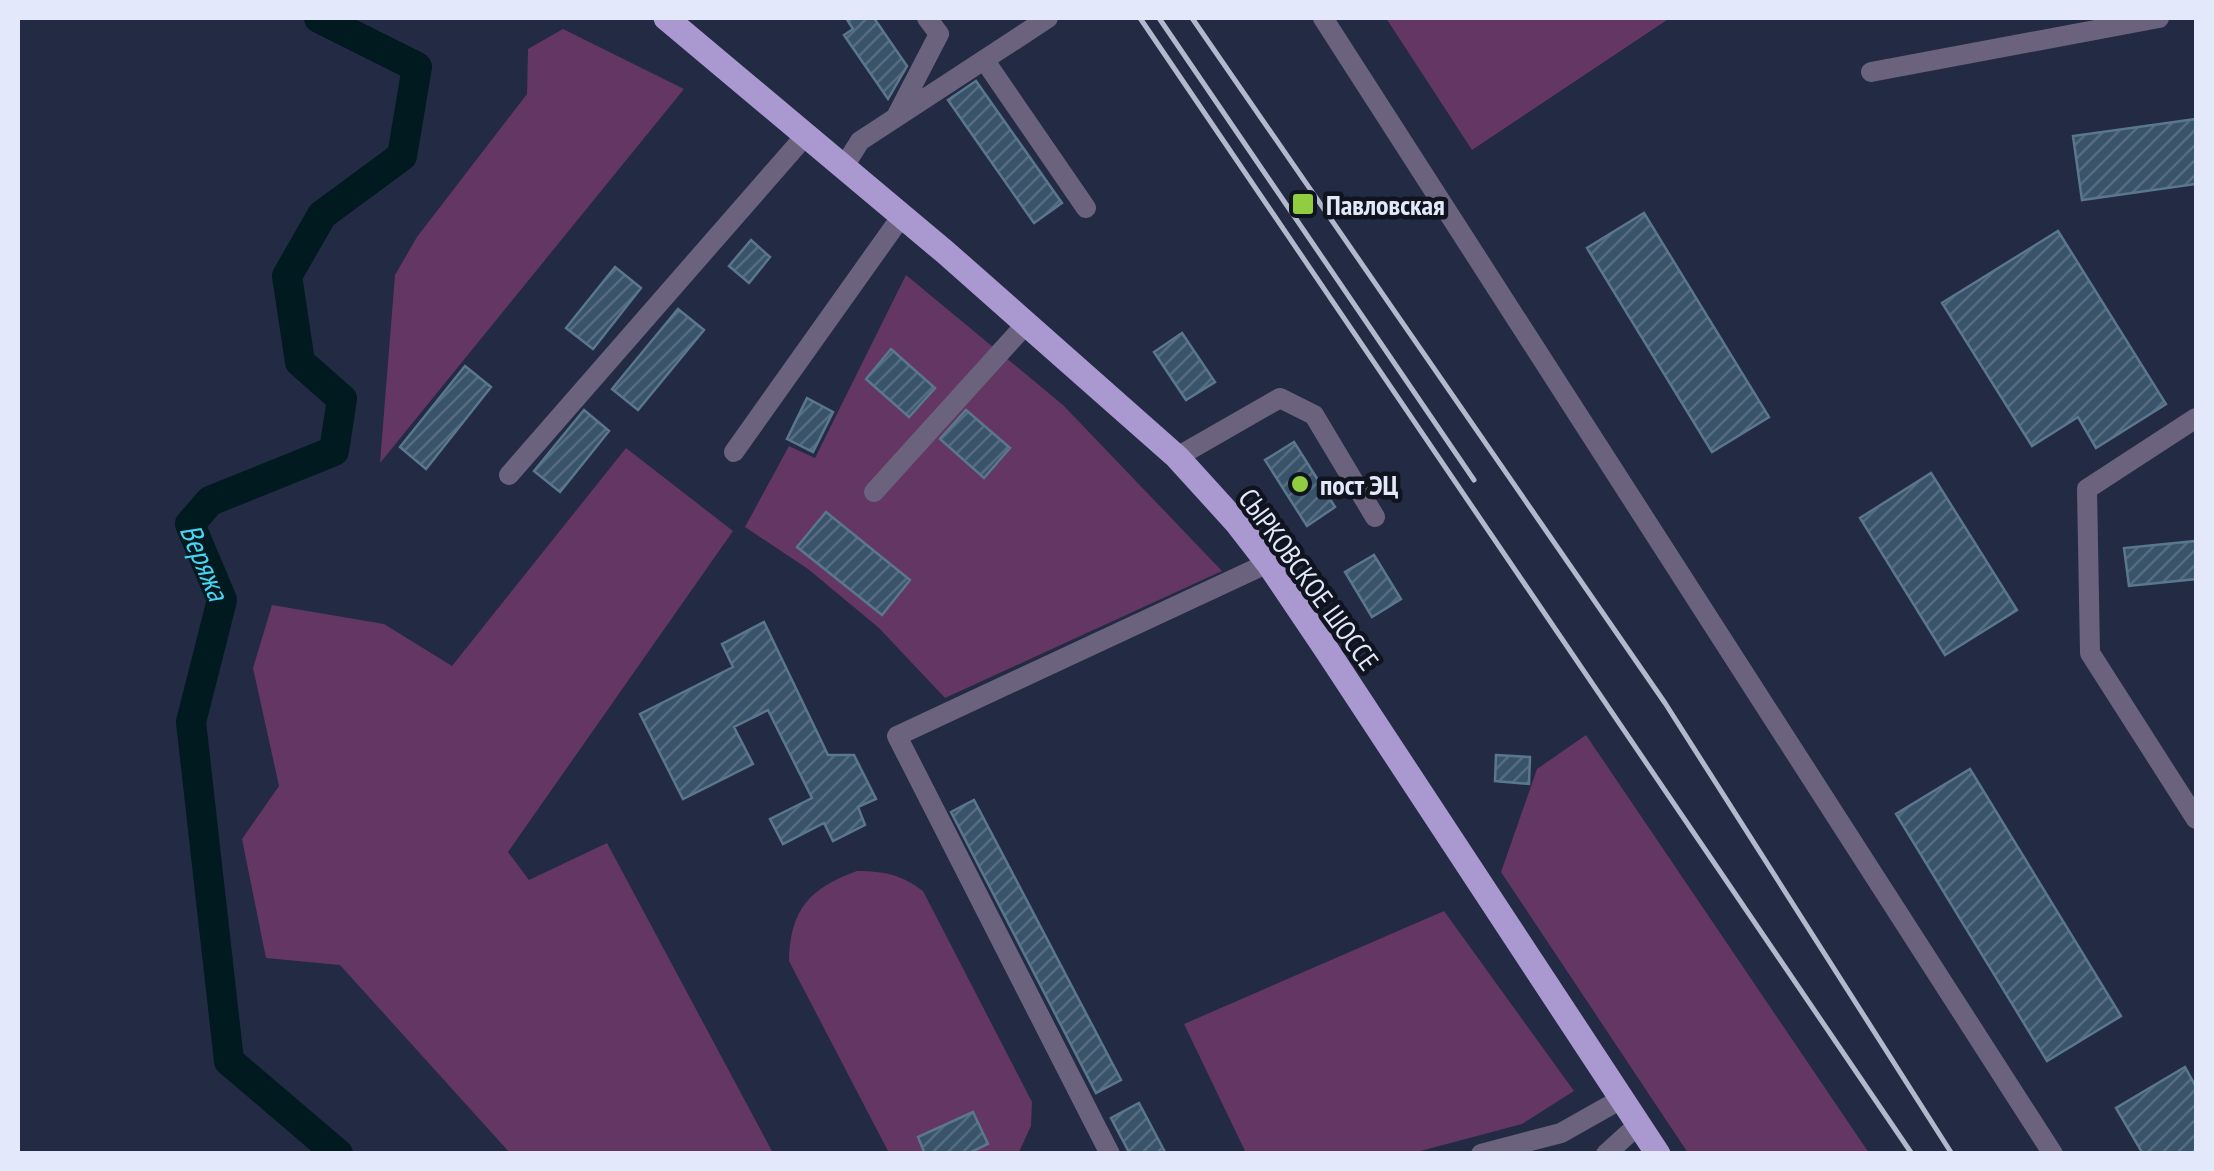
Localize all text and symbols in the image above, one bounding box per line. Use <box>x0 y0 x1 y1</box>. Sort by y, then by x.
place label: Павловская <box>1326 186 1445 223</box>
marker: Павловская <box>1290 191 1316 217</box>
place label: пост ЭЦ <box>1320 466 1399 503</box>
marker: пост ЭЦ <box>1289 473 1311 495</box>
street label: СЫРКОВСКОЕ ШОССЕ <box>1230 481 1388 677</box>
water label: Веряжа <box>172 517 240 607</box>

